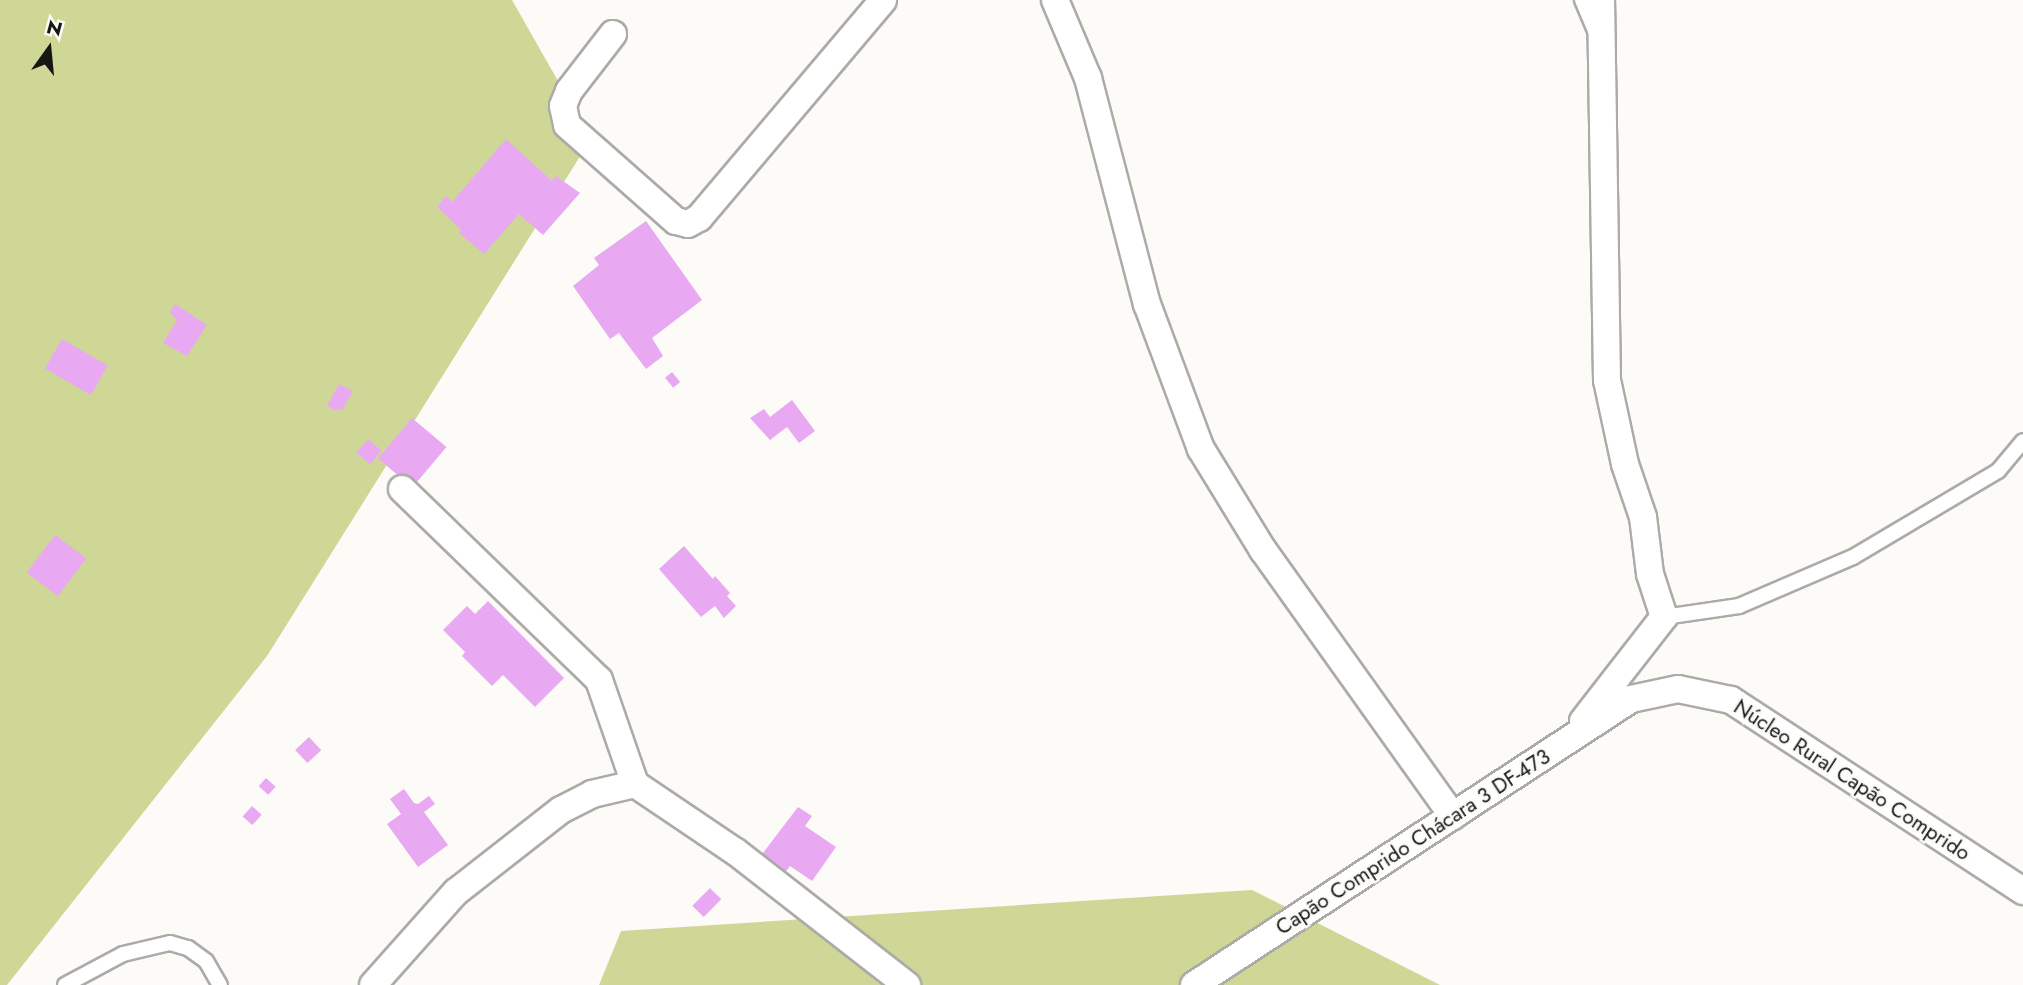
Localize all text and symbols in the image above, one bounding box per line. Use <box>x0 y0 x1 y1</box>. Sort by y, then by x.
text: N <box>44 13 65 43</box>
north arrow <box>14 14 84 84</box>
street label: Núcleo Rural Capão Comprido <box>1729 694 1975 866</box>
street label: Capão Comprido Chácara 3 DF-473 <box>1271 744 1555 940</box>

